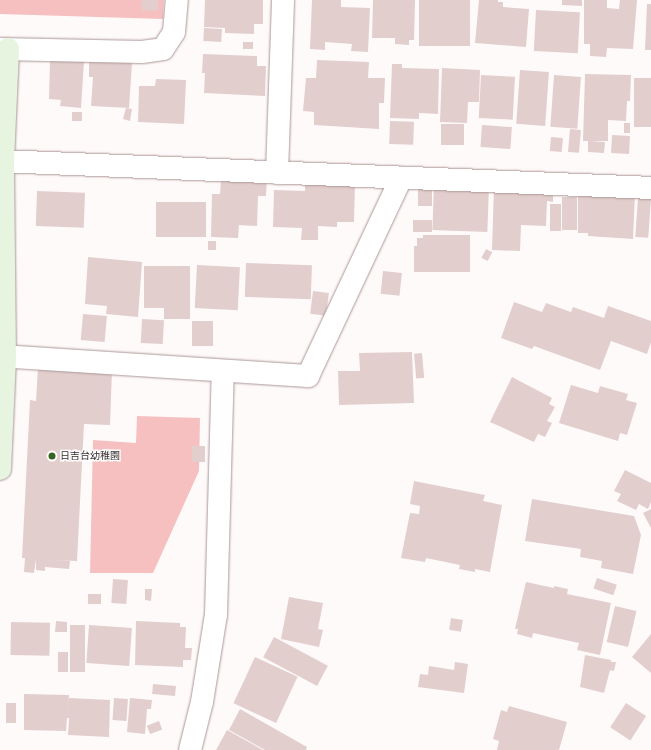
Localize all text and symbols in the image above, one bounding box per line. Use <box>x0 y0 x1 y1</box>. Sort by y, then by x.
place label: 日吉台幼稚園 <box>60 450 120 462</box>
marker: 日吉台幼稚園 <box>47 451 57 461</box>

